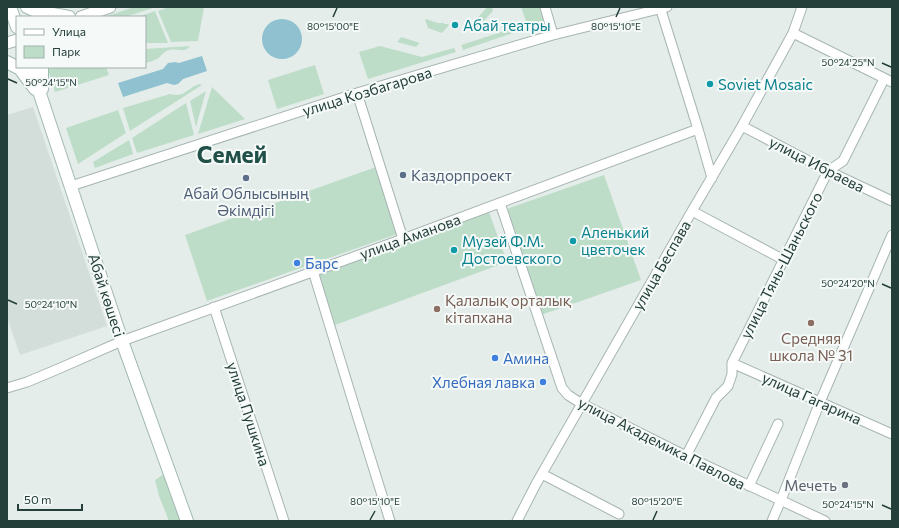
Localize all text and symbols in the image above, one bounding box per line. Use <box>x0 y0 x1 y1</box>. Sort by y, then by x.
legend <box>16 16 146 68</box>
place label: Абай театры <box>463 16 551 34</box>
text: 80°15'00"E <box>307 20 359 32</box>
marker: Абай театры <box>450 20 460 30</box>
text: 80°15'10"E <box>591 20 641 32</box>
text: Улица <box>52 24 86 38</box>
text: Парк <box>52 44 81 58</box>
text: 50°24'25"N <box>822 56 874 68</box>
street label: улица Козбагарова <box>300 63 434 119</box>
place label: Soviet Mosaic <box>718 75 813 93</box>
text: 50°24'15"N <box>25 76 77 88</box>
marker: Soviet Mosaic <box>705 79 715 89</box>
street label: улица Ибраева <box>766 132 868 196</box>
district label: Семей <box>197 140 267 168</box>
place label: Каздорпроект <box>411 166 512 184</box>
marker: Каздорпроект <box>398 170 408 180</box>
marker: Абай Облысының Әкімдігі <box>241 173 251 183</box>
place label: Абай Облысының Әкімдігі <box>183 184 309 219</box>
street label: улица Тянь-Шаньского <box>736 189 826 341</box>
street label: улица Аманова <box>357 209 463 263</box>
street label: улица Беспава <box>628 217 694 313</box>
place label: Аленький цветочек <box>581 223 649 258</box>
place label: Музей Ф.М. Достоевского <box>462 232 561 267</box>
marker: Аленький цветочек <box>568 236 578 246</box>
marker: Музей Ф.М. Достоевского <box>449 245 459 255</box>
street label: Абай көшесі <box>85 251 129 339</box>
place label: Барс <box>305 254 338 272</box>
marker: Барс <box>292 258 302 268</box>
text: 50°24'20"N <box>821 277 875 289</box>
place label: Қалалық орталық кітапхана <box>445 291 572 326</box>
text: 50°24'10"N <box>25 298 77 310</box>
marker: Қалалық орталық кітапхана <box>432 304 442 314</box>
marker: Средняя школа № 31 <box>806 318 816 328</box>
place label: Средняя школа № 31 <box>769 329 853 364</box>
place label: Амина <box>503 349 549 367</box>
marker: Амина <box>490 353 500 363</box>
street label: улица Пушкина <box>224 360 274 468</box>
street label: улица Гагарина <box>760 368 864 428</box>
place label: Хлебная лавка <box>432 373 535 391</box>
marker: Хлебная лавка <box>538 377 548 387</box>
street label: улица Академика Павлова <box>575 393 749 493</box>
place label: Мечеть <box>784 476 837 494</box>
marker: Мечеть <box>840 480 850 490</box>
scale bar <box>18 486 82 512</box>
text: 50 m <box>24 492 52 506</box>
text: 80°15'10"E <box>350 495 400 507</box>
text: 80°15'20"E <box>631 495 683 507</box>
text: 50°24'15"N <box>822 498 874 510</box>

